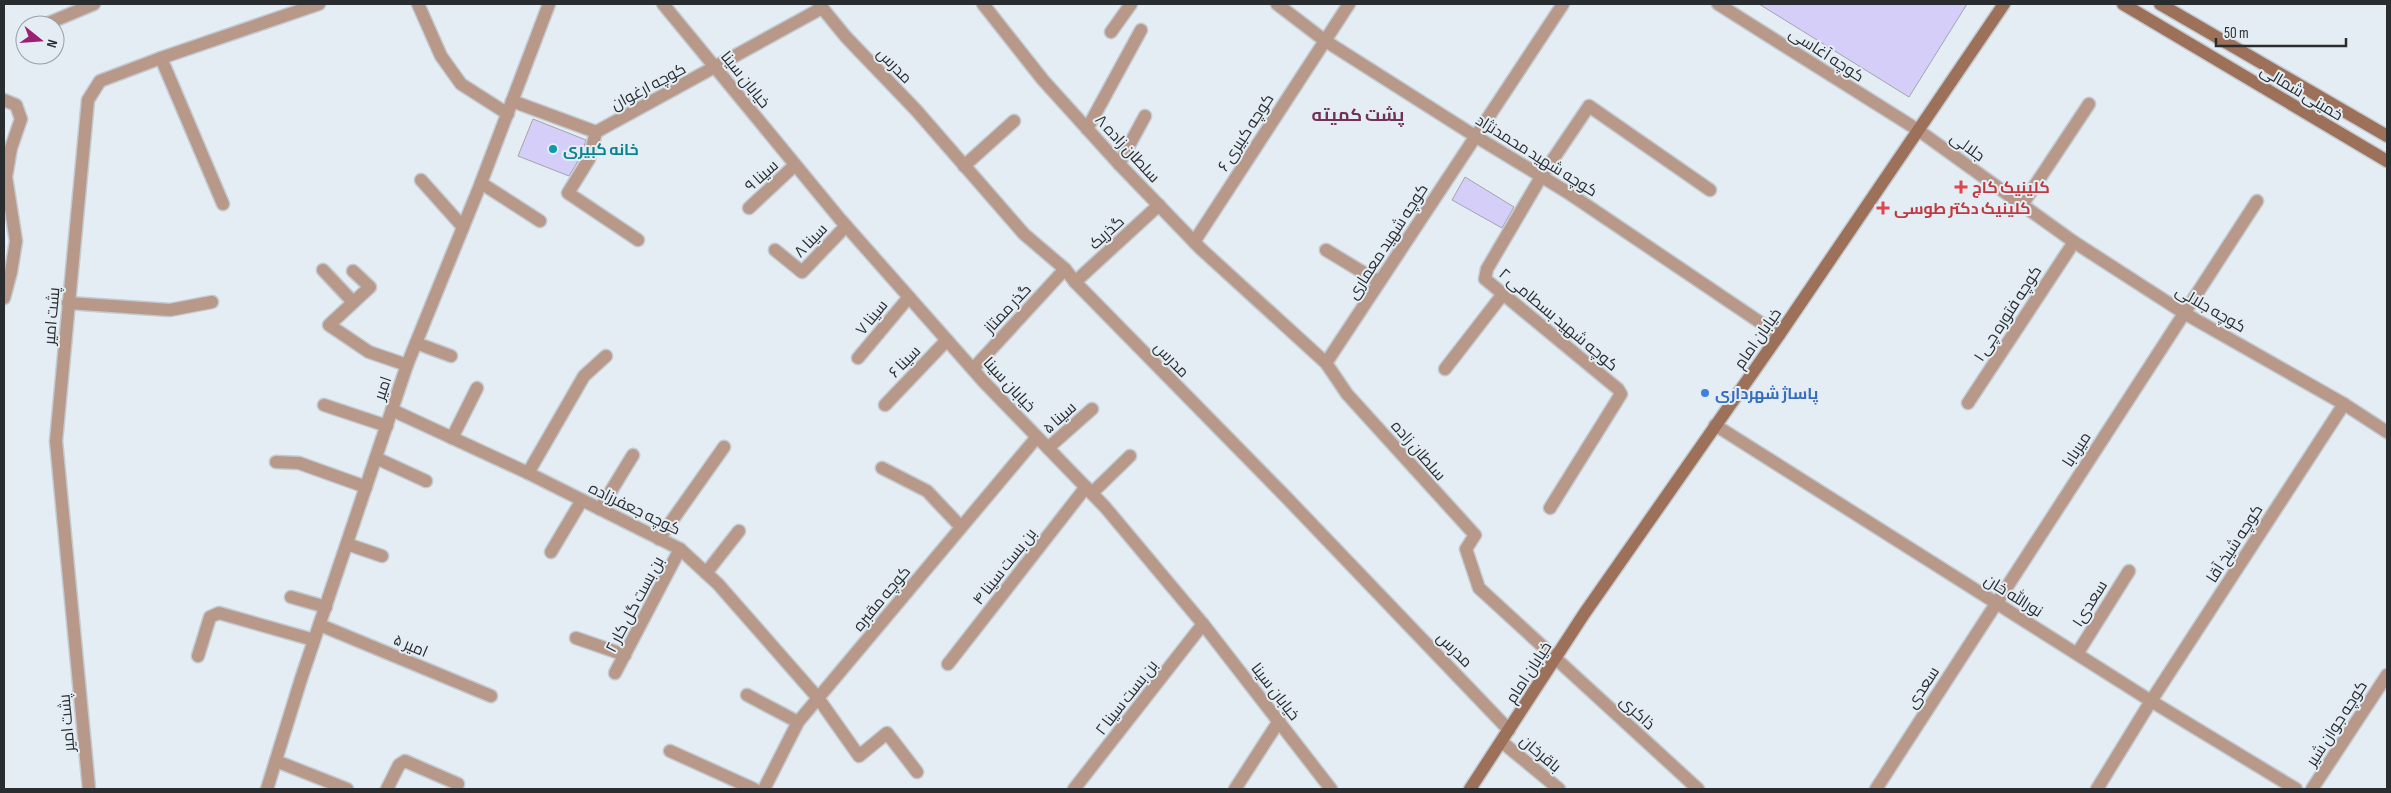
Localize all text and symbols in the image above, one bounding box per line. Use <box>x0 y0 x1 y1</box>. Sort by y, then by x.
north arrow <box>15 15 65 65</box>
scale bar <box>2216 15 2346 47</box>
street label: کوچه آغاسی <box>1784 24 1867 87</box>
text: 50 m <box>2224 24 2249 43</box>
text: N <box>43 38 61 50</box>
street label: مدرس <box>872 44 915 88</box>
street label: خیابان سینا <box>716 48 774 112</box>
street label: کوچه ارغوان <box>608 60 690 116</box>
street label: خمینی شمالی <box>2256 61 2346 125</box>
street label: کوچه کبیری ۶ <box>1214 90 1279 176</box>
district label: پشت کمیته <box>1312 105 1405 127</box>
street label: سلطان زاده ۸ <box>1091 111 1163 187</box>
street label: کوچه شهید محمدنژاد <box>1471 111 1601 202</box>
street label: جلالی <box>1946 128 1988 166</box>
place label: خانه کبیری <box>563 141 639 160</box>
marker: خانه کبیری <box>547 143 559 155</box>
street label: سینا ۹ <box>741 156 783 196</box>
place label: کلینیک کاج <box>1972 179 2050 198</box>
street label: کوچه شهید معماری <box>1344 180 1434 304</box>
marker: کلینیک کاج <box>1954 180 1968 194</box>
place label: کلینیک دکتر طوسی <box>1894 200 2031 219</box>
marker: کلینیک دکتر طوسی <box>1876 201 1890 215</box>
street label: گذریک <box>1085 212 1129 254</box>
street label: سینا ۸ <box>790 220 832 262</box>
street label: کوچه فتوره چی ۱ <box>1970 262 2047 366</box>
street label: کوچه شهید بسطامی ۲ <box>1494 265 1621 376</box>
street label: گذر ممتاز <box>980 280 1036 338</box>
street label: کوچه جلالی <box>2171 282 2249 338</box>
street label: پشت امیر <box>40 286 66 347</box>
street label: سینا ۷ <box>852 296 892 339</box>
street label: خیابان امام <box>1730 305 1787 373</box>
street label: مدرس <box>1149 338 1192 382</box>
street label: سینا ۶ <box>885 342 925 382</box>
street label: خیابان سینا <box>979 354 1039 416</box>
street label: امیر <box>370 374 396 404</box>
place label: پاساژ شهرداری <box>1715 385 1819 405</box>
marker: پاساژ شهرداری <box>1699 387 1711 399</box>
street label: سینا ۵ <box>1039 398 1081 438</box>
street label: سلطان زاده <box>1387 417 1449 485</box>
street label: میربابا <box>2059 429 2096 471</box>
street label: کوچه جعفرزاده <box>585 479 683 541</box>
street label: کوچه شیخ آقا <box>2203 501 2268 587</box>
street label: بن بست سینا ۴ <box>969 525 1041 609</box>
street label: بن بست گل کار ۲ <box>602 553 669 656</box>
street label: کوچه مقبره <box>849 562 916 636</box>
street label: نورالله خان <box>1980 569 2047 622</box>
street label: سعدی۱ <box>2069 577 2112 631</box>
street label: مدرس <box>1432 628 1476 672</box>
street label: امیر ۵ <box>390 631 430 662</box>
street label: خیابان امام <box>1502 638 1557 708</box>
street label: بن بست سینا ۲ <box>1092 657 1162 739</box>
street label: خیابان سینا <box>1246 659 1303 725</box>
street label: سعدی <box>1903 663 1944 712</box>
street label: کوچه جوان شیر <box>2302 677 2373 772</box>
street label: پشت امیر <box>55 692 81 753</box>
street label: ذاکری <box>1615 692 1659 734</box>
street label: باقرخان <box>1516 732 1564 777</box>

